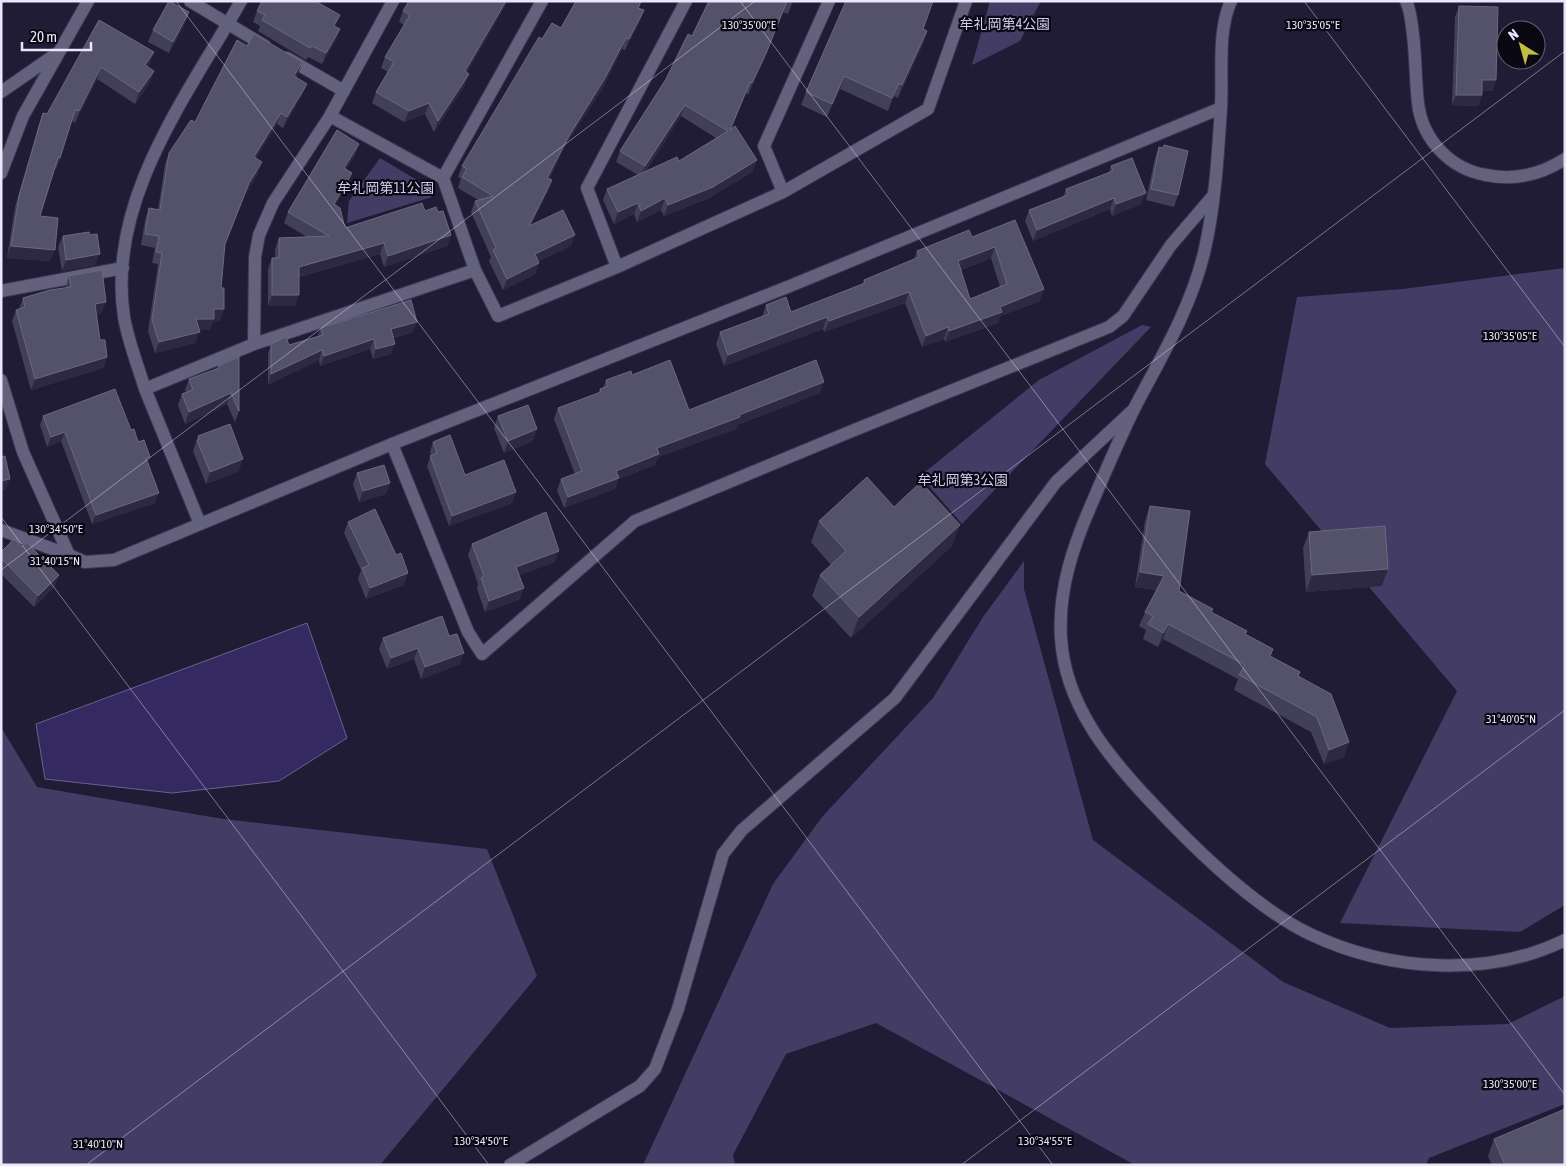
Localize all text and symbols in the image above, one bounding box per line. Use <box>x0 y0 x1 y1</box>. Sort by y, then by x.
park label: 牟礼岡第4公園 <box>960 16 1050 32</box>
text: 130°35'00"E <box>722 18 776 32</box>
text: 130°35'05"E <box>1286 18 1340 32</box>
scale bar <box>22 20 91 52</box>
north arrow <box>1496 20 1546 70</box>
text: N <box>1505 26 1521 43</box>
text: 20 m <box>30 28 57 45</box>
park label: 牟礼岡第11公園 <box>337 180 435 196</box>
text: 130°35'05"E <box>1483 329 1537 343</box>
park label: 牟礼岡第3公園 <box>918 472 1008 488</box>
text: 130°34'50"E <box>29 522 83 536</box>
text: 31°40'15"N <box>30 554 80 568</box>
text: 31°40'05"N <box>1486 712 1536 726</box>
text: 130°35'00"E <box>1483 1077 1537 1091</box>
text: 130°34'50"E <box>454 1134 508 1148</box>
text: 130°34'55"E <box>1018 1134 1072 1148</box>
text: 31°40'10"N <box>73 1137 123 1151</box>

